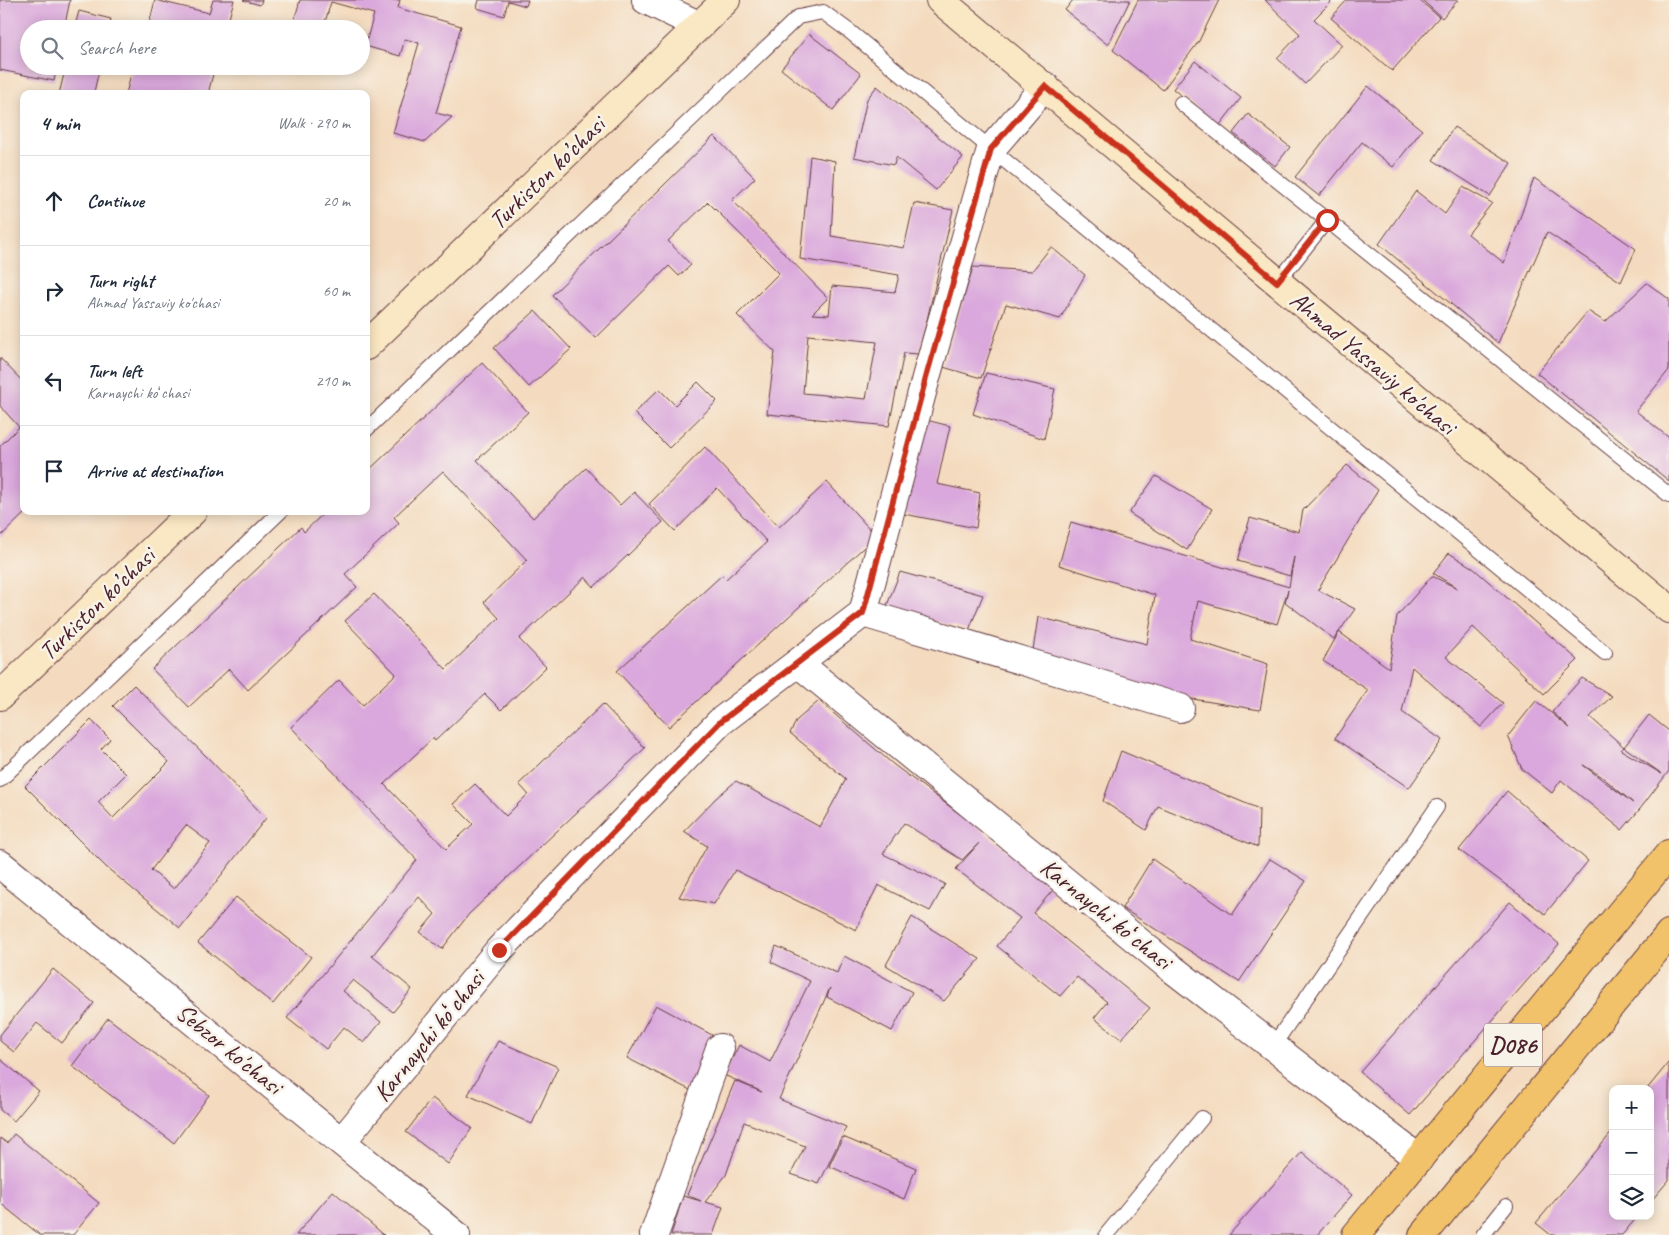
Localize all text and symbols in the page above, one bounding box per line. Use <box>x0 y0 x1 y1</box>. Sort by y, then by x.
search box <box>20 20 370 75</box>
icon: search <box>38 34 66 62</box>
text: Search here <box>78 36 155 60</box>
street label: Turkiston ko’chasi <box>482 107 614 236</box>
text: 4 min <box>40 110 80 136</box>
text: Walk · 290 m <box>278 113 350 133</box>
icon: ahead <box>40 187 68 215</box>
text: Continue <box>87 189 144 213</box>
text: 20 m <box>323 191 350 211</box>
route start <box>1316 209 1339 232</box>
text: Turn right <box>87 269 154 293</box>
icon: right <box>40 277 68 305</box>
text: 60 m <box>323 281 350 301</box>
street label: Ahmad Yassaviy ko'chasi <box>1283 284 1465 444</box>
text: Ahmad Yassaviy ko'chasi <box>87 293 220 313</box>
text: Turn left <box>87 359 142 383</box>
icon: left <box>40 367 68 395</box>
text: 210 m <box>316 371 350 391</box>
text: Karnaychi koʻchasi <box>87 383 189 403</box>
icon: arrive <box>40 457 68 485</box>
text: Arrive at destination <box>87 459 223 483</box>
street label: Turkiston ko’chasi <box>32 538 164 667</box>
street label: Karnaychi koʻchasi <box>1034 851 1181 979</box>
route end <box>488 939 511 962</box>
street label: Karnaychi koʻchasi <box>366 961 494 1108</box>
street label: Sebzor ko'chasi <box>169 996 291 1104</box>
road number: D086 <box>1484 1024 1542 1066</box>
map controls <box>1609 1085 1654 1220</box>
button: + <box>1609 1085 1654 1130</box>
button: − <box>1609 1130 1654 1175</box>
button: layers <box>1609 1175 1654 1220</box>

